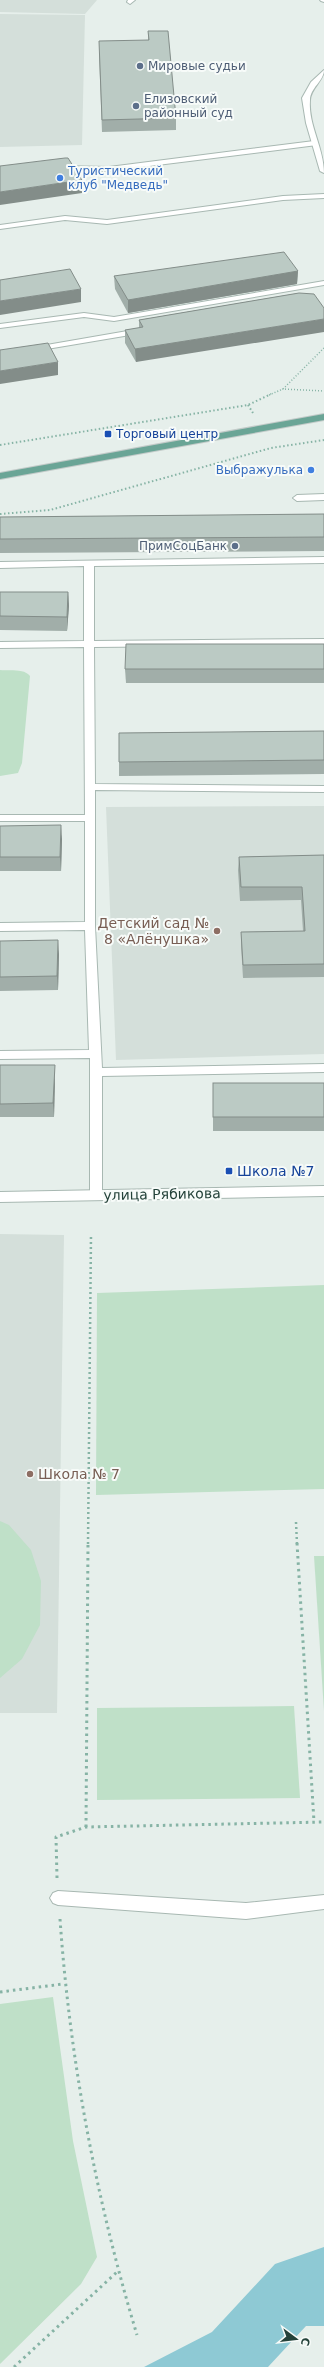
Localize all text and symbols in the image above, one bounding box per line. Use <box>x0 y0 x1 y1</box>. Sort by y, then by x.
place label: Мировые судьи <box>148 59 246 73</box>
marker: Мировые судьи <box>135 61 145 71</box>
place label: Елизовский районный суд <box>144 92 233 120</box>
marker: Елизовский районный суд <box>131 101 141 111</box>
place label: Туристический клуб "Медведь" <box>67 164 168 192</box>
marker: Туристический клуб "Медведь" <box>55 173 65 183</box>
place label: Торговый центр <box>115 427 218 441</box>
marker: Торговый центр <box>103 429 113 439</box>
place label: Выбражулька <box>216 463 303 477</box>
marker: Выбражулька <box>306 465 316 475</box>
place label: ПримСоцБанк <box>139 539 227 553</box>
marker: ПримСоцБанк <box>230 541 240 551</box>
place label: Детский сад № 8 «Алёнушка» <box>98 915 209 947</box>
marker: Детский сад № 8 «Алёнушка» <box>212 926 222 936</box>
place label: Школа №7 <box>237 1163 314 1179</box>
marker: Школа №7 <box>224 1166 234 1176</box>
street label: улица Рябикова <box>103 1185 221 1203</box>
place label: Школа № 7 <box>38 1466 120 1482</box>
marker: Школа № 7 <box>25 1469 35 1479</box>
north arrow <box>276 2319 316 2359</box>
text: С <box>298 2336 313 2347</box>

